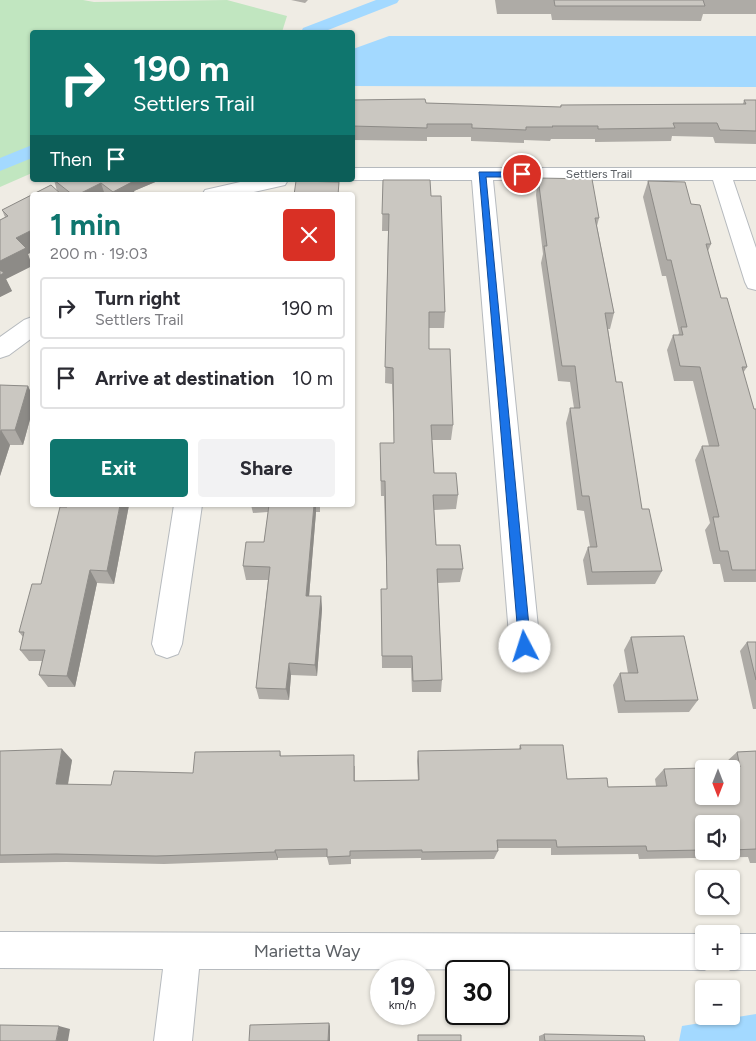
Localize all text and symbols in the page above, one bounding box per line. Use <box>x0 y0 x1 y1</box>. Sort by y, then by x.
text: 190 m <box>133 48 230 90</box>
icon: right <box>50 50 115 115</box>
text: Settlers Trail <box>133 90 255 117</box>
icon: arrive <box>102 145 130 173</box>
text: Then <box>50 148 92 171</box>
pin <box>501 153 543 195</box>
icon: arrive <box>508 160 536 188</box>
street label: Settlers Trail <box>566 167 632 181</box>
text: 1 min <box>50 206 121 243</box>
button: close <box>283 209 335 261</box>
text: 200 m · 19:03 <box>50 244 148 263</box>
text: Turn right <box>95 287 181 310</box>
icon: right <box>52 294 80 322</box>
text: 190 m <box>281 297 333 320</box>
text: Settlers Trail <box>95 310 184 329</box>
icon: arrive <box>52 364 80 392</box>
text: Arrive at destination <box>95 367 274 390</box>
text: 10 m <box>292 367 333 390</box>
button: Exit <box>50 439 188 497</box>
button: Share <box>198 439 335 497</box>
position arrow <box>498 620 550 672</box>
north arrow <box>695 760 740 805</box>
map controls <box>695 760 740 1025</box>
button: sound <box>695 815 740 860</box>
button: search <box>695 870 740 915</box>
button: + <box>695 925 740 970</box>
street label: Marietta Way <box>254 940 361 962</box>
speed limit sign: 30 <box>445 960 510 1025</box>
text: 19 <box>390 971 415 1001</box>
button: − <box>695 980 740 1025</box>
text: km/h <box>389 998 416 1012</box>

